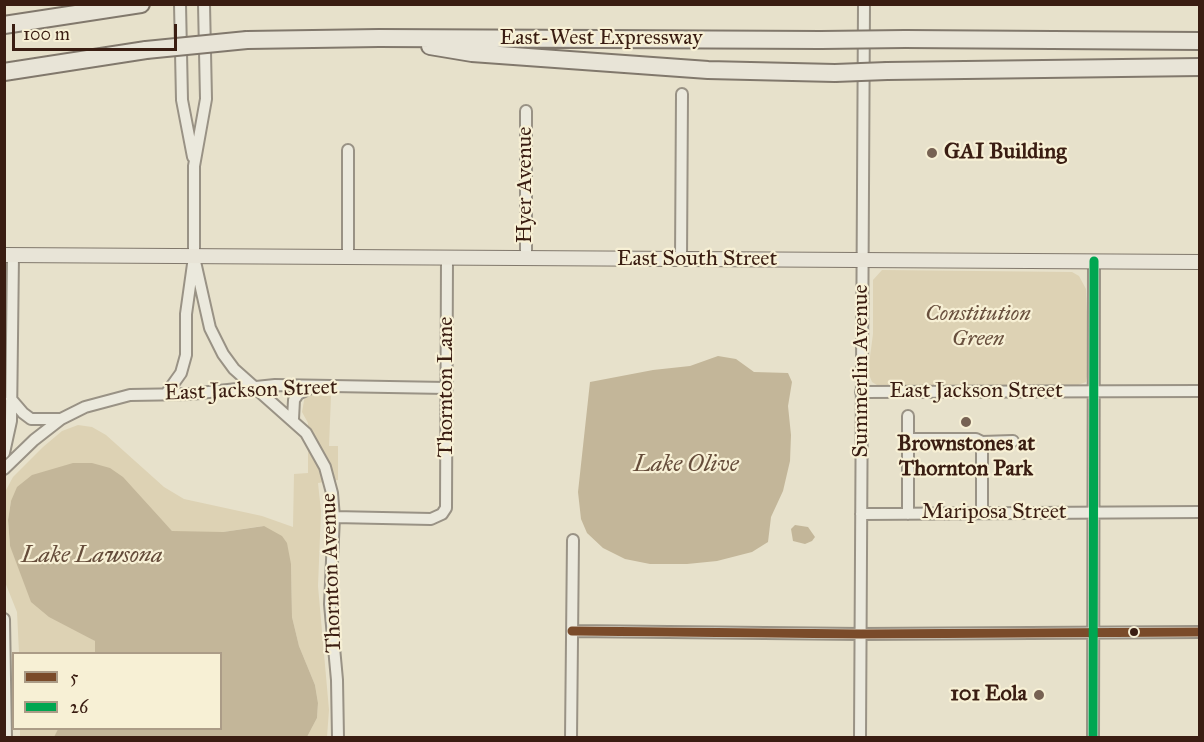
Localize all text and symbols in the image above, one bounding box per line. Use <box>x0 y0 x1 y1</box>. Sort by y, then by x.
scale bar <box>15 12 180 50</box>
text: 100 m <box>23 23 70 45</box>
street label: East-West Expressway <box>499 26 703 52</box>
street label: Hyer Avenue <box>513 127 539 243</box>
place label: GAI Building <box>944 140 1067 166</box>
marker: GAI Building <box>925 146 939 160</box>
street label: East South Street <box>617 247 777 273</box>
street label: Summerlin Avenue <box>849 284 875 458</box>
park label: Constitution Green <box>925 302 1031 354</box>
street label: Thornton Lane <box>434 317 460 457</box>
street label: East Jackson Street <box>164 375 338 407</box>
street label: East Jackson Street <box>889 379 1063 405</box>
marker: Brownstones at Thornton Park <box>959 415 973 429</box>
place label: Brownstones at Thornton Park <box>897 432 1035 484</box>
water label: Lake Olive <box>633 451 739 479</box>
street label: Thornton Avenue <box>316 492 348 654</box>
street label: Mariposa Street <box>921 500 1067 526</box>
water label: Lake Lawsona <box>21 542 163 570</box>
unlabelled marker <box>1128 626 1140 638</box>
legend <box>12 652 222 730</box>
text: 5 <box>70 666 78 688</box>
place label: 101 Eola <box>950 682 1027 708</box>
marker: 101 Eola <box>1032 688 1046 702</box>
text: 26 <box>70 696 88 718</box>

